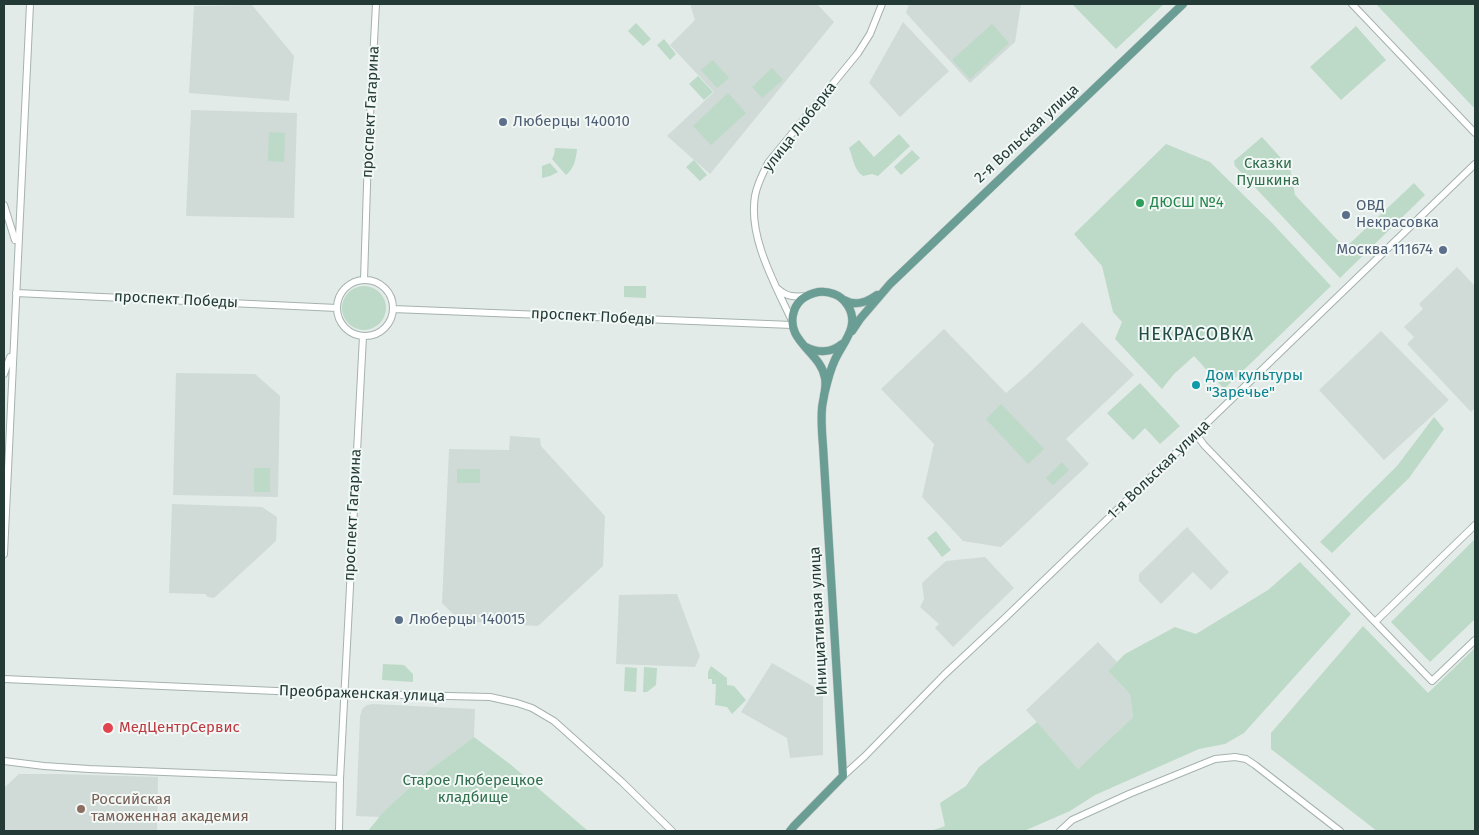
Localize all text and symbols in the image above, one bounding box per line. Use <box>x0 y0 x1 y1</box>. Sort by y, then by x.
street label: проспект Гагарина <box>359 45 383 179</box>
street label: улица Люберка <box>759 79 841 175</box>
street label: 2-я Вольская улица <box>971 81 1083 187</box>
place label: Люберцы 140010 <box>513 113 630 131</box>
marker: Люберцы 140010 <box>497 116 509 128</box>
park label: Сказки Пушкина <box>1236 155 1300 190</box>
place label: ДЮСШ №4 <box>1150 194 1224 212</box>
marker: ДЮСШ №4 <box>1134 197 1146 209</box>
place label: ОВД Некрасовка <box>1356 197 1439 232</box>
marker: ОВД Некрасовка <box>1340 209 1352 221</box>
place label: Москва 111674 <box>1336 241 1433 259</box>
marker: Москва 111674 <box>1437 244 1449 256</box>
street label: проспект Победы <box>114 288 238 312</box>
street label: проспект Победы <box>531 305 655 329</box>
district label: НЕКРАСОВКА <box>1137 324 1255 346</box>
place label: Дом культуры "Заречье" <box>1206 367 1303 402</box>
marker: Дом культуры "Заречье" <box>1190 379 1202 391</box>
street label: 1-я Вольская улица <box>1104 416 1214 524</box>
street label: проспект Гагарина <box>341 448 365 582</box>
street label: Инициативная улица <box>806 546 832 696</box>
place label: Люберцы 140015 <box>409 611 525 629</box>
marker: Люберцы 140015 <box>393 614 405 626</box>
street label: Преображенская улица <box>279 682 445 706</box>
place label: МедЦентрСервис <box>119 719 240 737</box>
marker: МедЦентрСервис <box>101 721 115 735</box>
park label: Старое Люберецкое кладбище <box>403 772 543 807</box>
place label: Российская таможенная академия <box>91 791 249 826</box>
marker: Российская таможенная академия <box>75 803 87 815</box>

